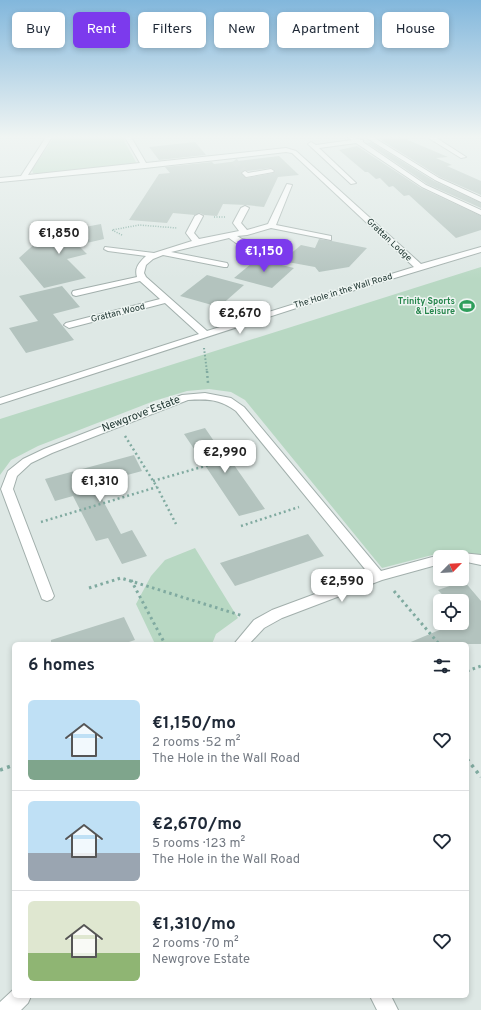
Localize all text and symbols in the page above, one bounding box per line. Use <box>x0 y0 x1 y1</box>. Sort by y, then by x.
chip: Buy <box>12 12 65 48</box>
chip: Rent <box>73 12 130 48</box>
chip: Filters <box>138 12 206 48</box>
chip: New <box>214 12 269 48</box>
chip: Apartment <box>277 12 374 48</box>
chip: House <box>382 12 449 48</box>
street label: Grattan Lodge <box>364 216 414 264</box>
pin: €1,850 <box>26 221 92 255</box>
text: €1,850 <box>38 226 80 242</box>
pin: €1,150 <box>231 239 297 273</box>
text: €1,150 <box>245 244 283 260</box>
street label: The Hole in the Wall Road <box>292 271 394 311</box>
place label: Trinity Sports & Leisure <box>398 296 455 317</box>
sports icon: Trinity Sports & Leisure <box>458 297 476 315</box>
street label: Grattan Wood <box>90 301 146 325</box>
pin: €2,670 <box>207 301 273 335</box>
text: €2,670 <box>219 306 262 322</box>
street label: Newgrove Estate <box>100 393 182 435</box>
pin: €2,990 <box>192 440 258 474</box>
text: €2,990 <box>203 445 247 461</box>
pin: €1,310 <box>67 469 133 503</box>
text: €1,310 <box>81 474 119 490</box>
north arrow <box>433 550 469 586</box>
map controls <box>433 550 469 630</box>
pin: €2,590 <box>309 569 375 603</box>
text: €2,590 <box>320 574 364 590</box>
button: locate <box>433 594 469 630</box>
text: 6 homes <box>28 655 95 677</box>
icon: filters <box>431 655 453 677</box>
text: €1,150/mo <box>152 713 236 735</box>
icon: home <box>60 716 108 764</box>
icon: heart <box>431 729 453 751</box>
text: 2 rooms · 52 m² <box>152 735 240 751</box>
text: The Hole in the Wall Road <box>152 751 300 767</box>
text: €2,670/mo <box>152 814 242 836</box>
icon: home <box>60 817 108 865</box>
icon: heart <box>431 830 453 852</box>
text: 5 rooms · 123 m² <box>152 836 245 852</box>
text: The Hole in the Wall Road <box>152 852 300 868</box>
text: €1,310/mo <box>152 914 236 936</box>
icon: home <box>60 917 108 965</box>
icon: heart <box>431 930 453 952</box>
text: 2 rooms · 70 m² <box>152 936 239 952</box>
text: Newgrove Estate <box>152 952 250 968</box>

